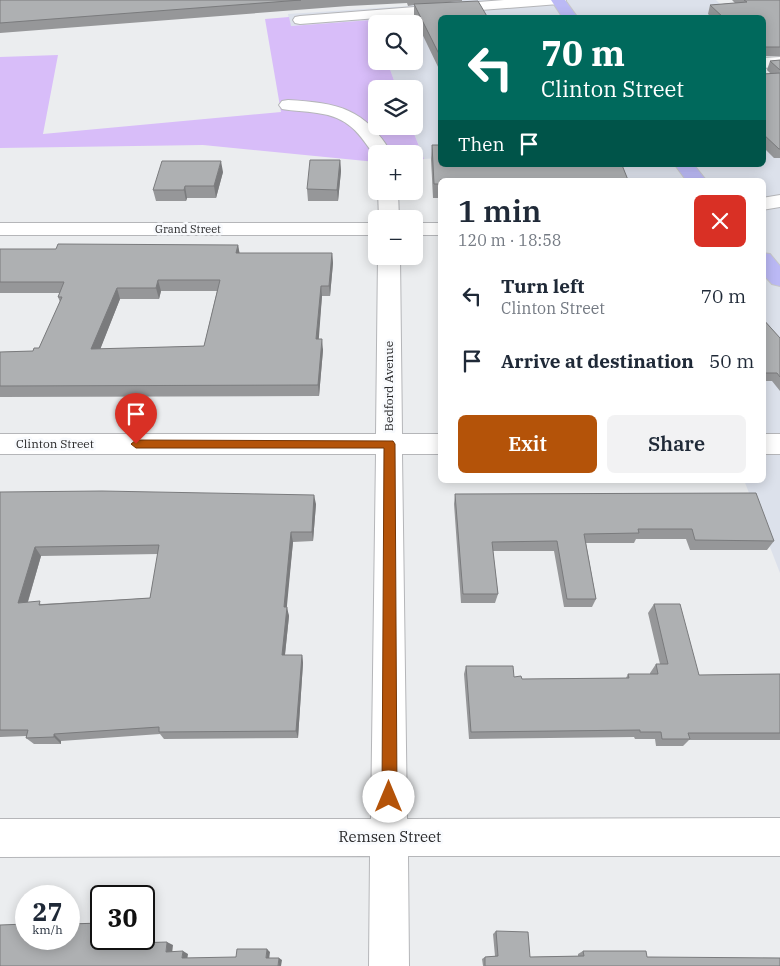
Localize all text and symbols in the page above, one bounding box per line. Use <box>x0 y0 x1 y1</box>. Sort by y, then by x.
map controls <box>368 15 423 265</box>
button: search <box>368 15 423 70</box>
text: 70 m <box>541 30 625 76</box>
icon: left <box>458 35 523 100</box>
text: Clinton Street <box>541 74 684 103</box>
button: layers <box>368 80 423 135</box>
icon: arrive <box>515 130 543 158</box>
text: Then <box>458 132 505 156</box>
button: + <box>368 145 423 200</box>
text: 1 min <box>458 191 541 230</box>
button: close <box>694 195 746 247</box>
button: − <box>368 210 423 265</box>
street label: Grand Street <box>155 222 221 236</box>
text: 120 m · 18:58 <box>458 230 561 250</box>
text: Turn left <box>501 274 584 298</box>
icon: left <box>458 282 486 310</box>
text: 70 m <box>701 284 746 308</box>
text: Clinton Street <box>501 298 605 318</box>
street label: Bedford Avenue <box>381 341 396 431</box>
icon: arrive <box>458 347 486 375</box>
text: Arrive at destination <box>501 349 694 373</box>
text: 50 m <box>709 349 754 373</box>
pin <box>115 393 157 444</box>
icon: arrive <box>122 400 150 428</box>
button: Exit <box>458 415 597 473</box>
button: Share <box>607 415 746 473</box>
street label: Clinton Street <box>16 436 94 451</box>
position arrow <box>362 770 414 822</box>
street label: Remsen Street <box>339 827 441 846</box>
speed limit sign: 30 <box>90 885 155 950</box>
text: 27 <box>32 895 63 928</box>
text: km/h <box>32 922 63 937</box>

